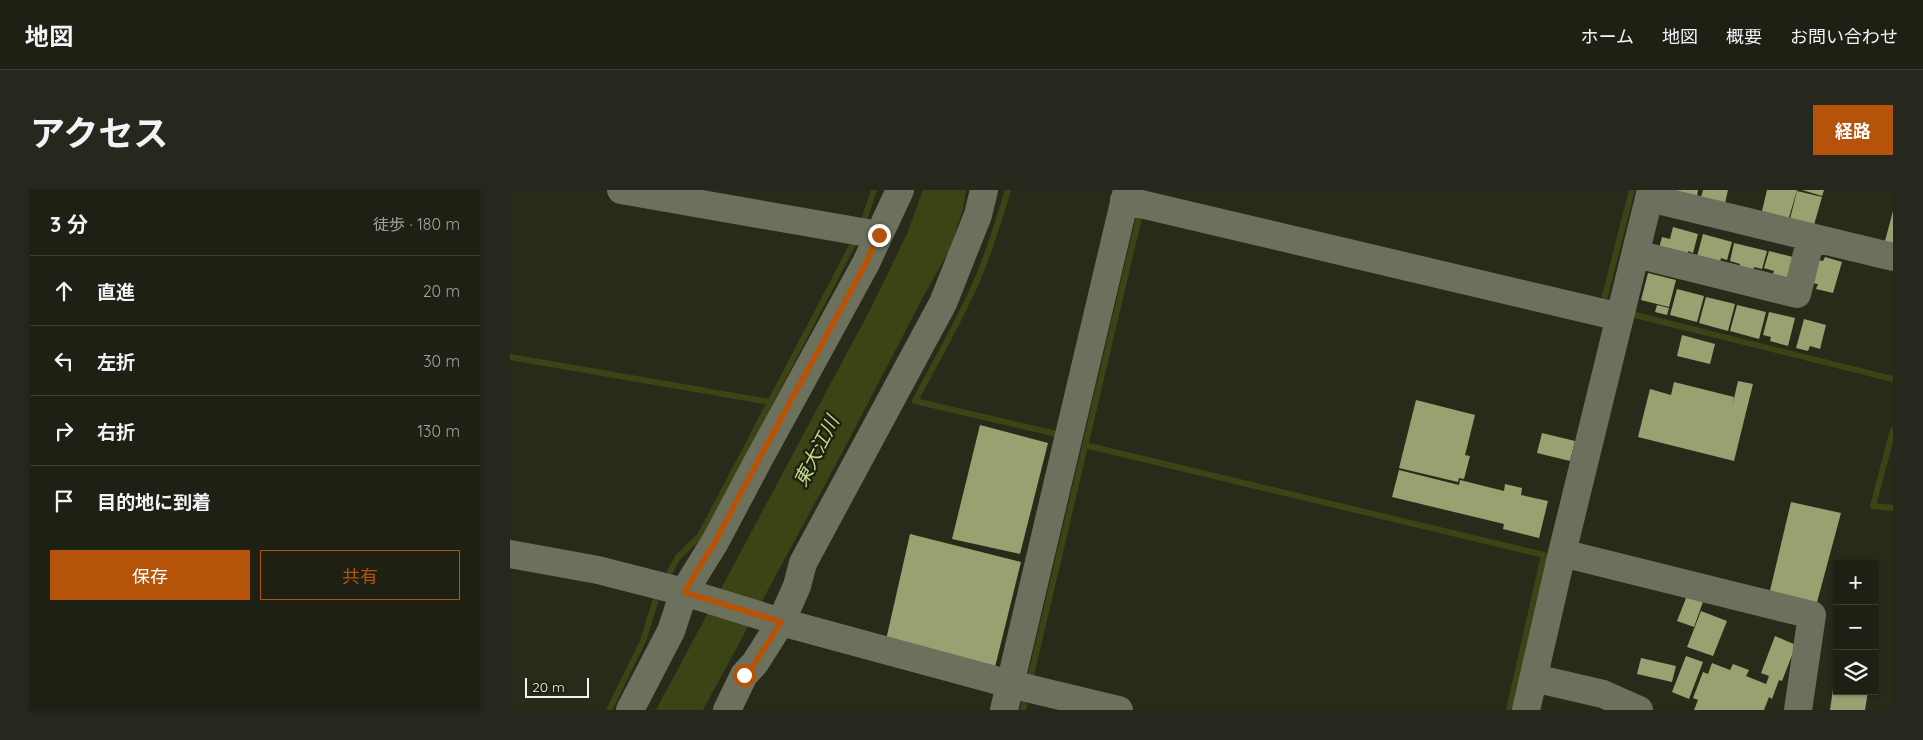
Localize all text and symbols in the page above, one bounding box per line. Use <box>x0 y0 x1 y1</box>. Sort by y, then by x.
text: 地図 <box>25 21 73 51</box>
text: ホーム <box>1581 25 1634 48</box>
text: 地図 <box>1662 25 1698 48</box>
text: 概要 <box>1726 25 1762 48</box>
text: お問い合わせ <box>1790 25 1898 48</box>
button: 経路 <box>1813 105 1893 155</box>
text: アクセス <box>30 111 168 155</box>
text: 3 分 <box>50 211 88 237</box>
text: 徒歩 · 180 m <box>373 214 460 234</box>
route end <box>868 224 891 247</box>
icon: ahead <box>50 277 78 305</box>
text: 直進 <box>97 280 135 304</box>
text: 20 m <box>423 281 460 301</box>
icon: left <box>50 347 78 375</box>
text: 左折 <box>97 350 135 374</box>
text: 30 m <box>423 351 460 371</box>
water label: 東大江川 <box>788 410 845 490</box>
icon: right <box>50 417 78 445</box>
text: 右折 <box>97 420 135 444</box>
text: 130 m <box>417 421 460 441</box>
icon: arrive <box>50 487 78 515</box>
text: 目的地に到着 <box>97 490 211 514</box>
button: 保存 <box>50 550 250 600</box>
button: 共有 <box>260 550 460 600</box>
map controls <box>1833 560 1878 695</box>
button: + <box>1833 560 1878 605</box>
button: − <box>1833 605 1878 650</box>
button: layers <box>1833 650 1878 695</box>
route start <box>733 664 756 687</box>
scale bar <box>525 675 589 698</box>
text: 20 m <box>532 678 565 696</box>

